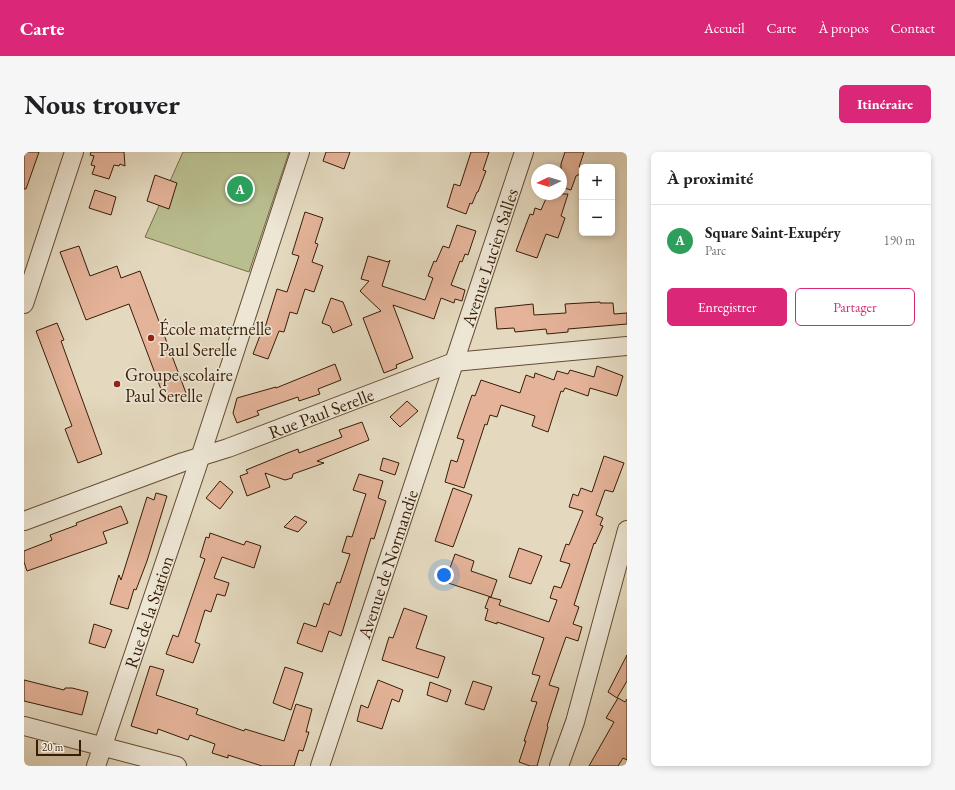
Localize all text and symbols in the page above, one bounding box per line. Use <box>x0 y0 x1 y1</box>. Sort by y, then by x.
text: Carte <box>20 16 64 41</box>
text: Accueil <box>704 19 745 37</box>
text: Carte <box>767 19 797 37</box>
text: À propos <box>819 19 869 37</box>
text: Contact <box>891 19 935 37</box>
button: Itinéraire <box>839 85 931 123</box>
text: Nous trouver <box>24 86 180 122</box>
north arrow <box>531 164 567 200</box>
map controls <box>579 164 615 236</box>
button: + <box>579 164 615 200</box>
text: À proximité <box>667 167 753 189</box>
pin: A <box>227 174 253 204</box>
street label: Avenue Lucien Salles <box>455 185 523 330</box>
button: − <box>579 200 615 236</box>
text: Square Saint-Exupéry <box>705 223 841 242</box>
text: A <box>675 232 685 249</box>
text: 190 m <box>884 232 915 249</box>
text: Parc <box>705 242 726 259</box>
button: Enregistrer <box>667 288 787 326</box>
button: Partager <box>795 288 915 326</box>
place label: École maternelle Paul Serelle <box>159 317 271 361</box>
marker: École maternelle Paul Serelle <box>146 333 156 343</box>
place label: Groupe scolaire Paul Serelle <box>125 363 233 407</box>
marker: Groupe scolaire Paul Serelle <box>112 379 122 389</box>
street label: Rue Paul Serelle <box>265 382 377 443</box>
street label: Avenue de Normandie <box>351 486 423 642</box>
street label: Rue de la Station <box>118 552 178 671</box>
your location <box>434 565 454 585</box>
scale bar <box>36 738 81 757</box>
text: 20 m <box>42 740 63 754</box>

